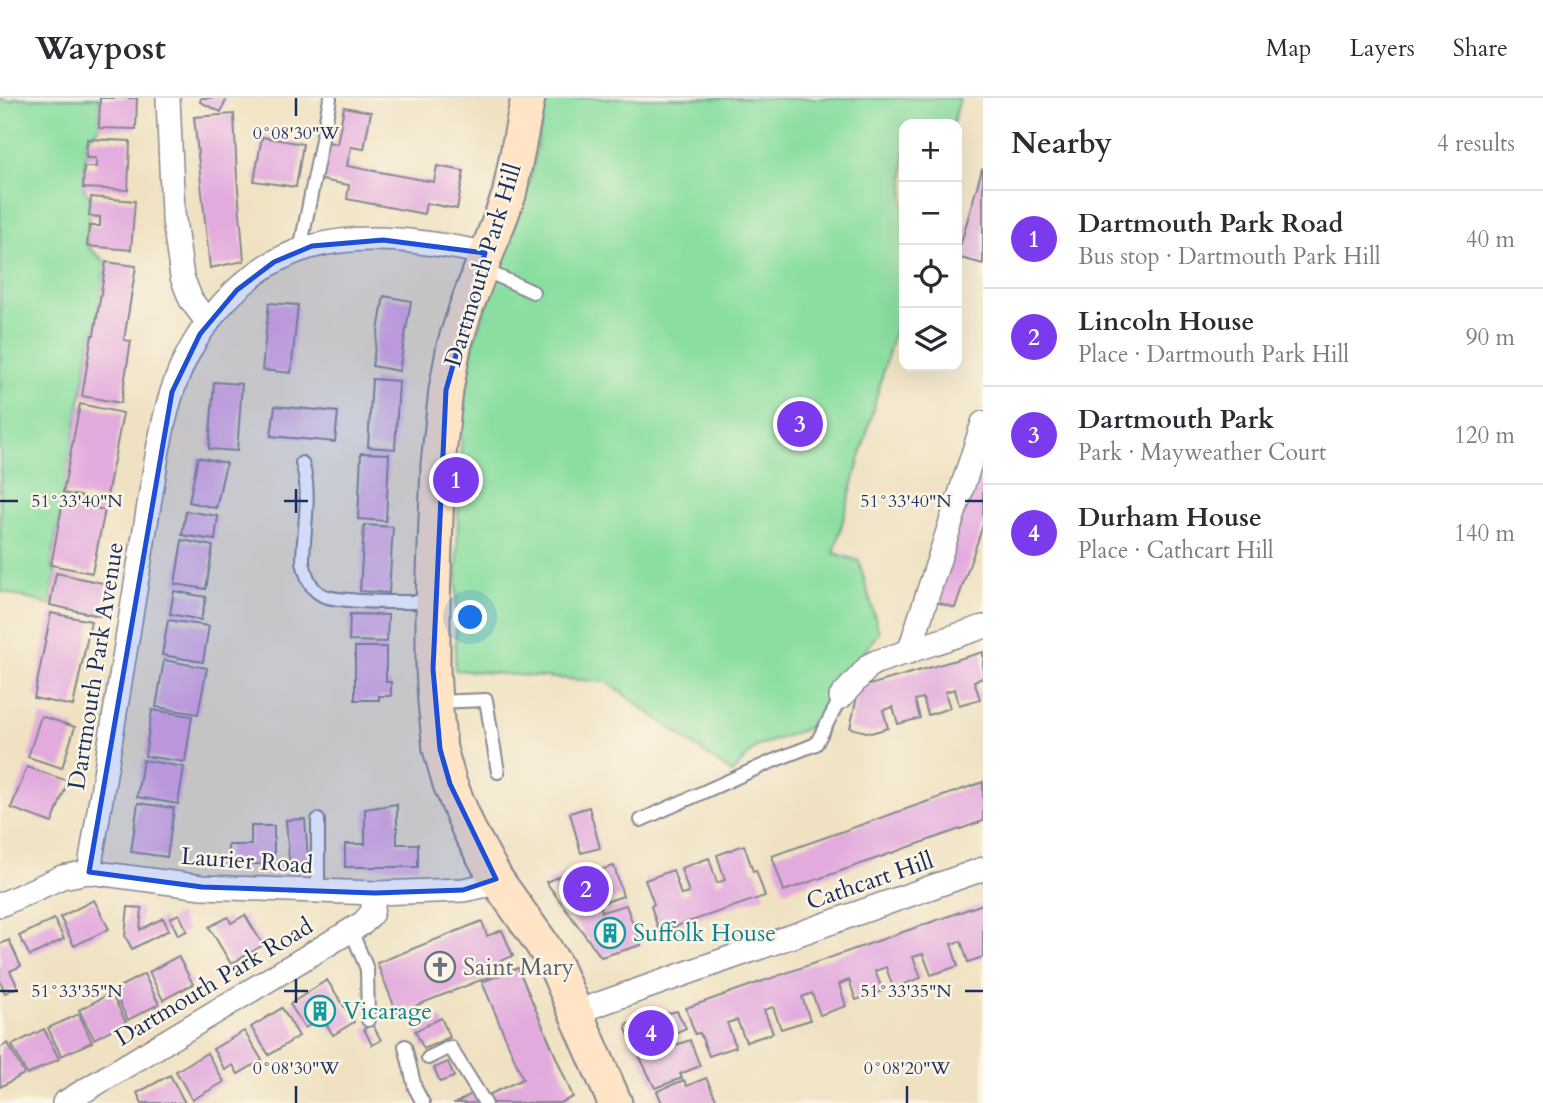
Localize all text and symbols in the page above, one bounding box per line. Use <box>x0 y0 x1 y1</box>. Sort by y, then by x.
text: Waypost <box>35 26 166 71</box>
text: Map <box>1266 32 1312 65</box>
text: Layers <box>1350 32 1415 65</box>
text: Share <box>1453 32 1508 65</box>
map controls <box>899 119 962 371</box>
button: + <box>899 119 962 182</box>
text: 0°08'30"W <box>253 121 339 146</box>
text: Nearby <box>1011 123 1112 164</box>
text: 4 results <box>1437 128 1515 159</box>
street label: Dartmouth Park Hill <box>436 159 530 371</box>
button: − <box>899 182 962 245</box>
text: Dartmouth Park Road <box>1078 206 1343 241</box>
text: 1 <box>1028 224 1040 255</box>
text: 40 m <box>1466 224 1515 255</box>
text: Bus stop · Dartmouth Park Hill <box>1078 241 1381 272</box>
button: locate <box>899 245 962 308</box>
text: Lincoln House <box>1078 304 1254 339</box>
button: layers <box>899 308 962 371</box>
text: 2 <box>1028 322 1040 353</box>
text: 90 m <box>1466 322 1515 353</box>
text: Place · Dartmouth Park Hill <box>1078 339 1349 370</box>
pin: 3 <box>777 398 823 450</box>
text: Dartmouth Park <box>1078 402 1274 437</box>
text: 3 <box>1028 420 1040 451</box>
text: 120 m <box>1454 420 1515 451</box>
text: Park · Mayweather Court <box>1078 437 1326 468</box>
pin: 1 <box>433 454 479 506</box>
text: 51°33'40"N <box>31 489 123 514</box>
text: 51°33'40"N <box>860 489 952 514</box>
text: Durham House <box>1078 500 1262 535</box>
text: 4 <box>1028 518 1040 549</box>
text: 140 m <box>1454 518 1515 549</box>
text: Place · Cathcart Hill <box>1078 535 1274 566</box>
street label: Dartmouth Park Avenue <box>60 540 132 792</box>
your location <box>453 600 487 634</box>
street label: Laurier Road <box>180 840 314 882</box>
street label: Cathcart Hill <box>802 844 938 918</box>
pin: 2 <box>563 863 609 915</box>
street label: Dartmouth Park Road <box>109 910 319 1054</box>
building icon: Suffolk House <box>593 916 627 950</box>
place label: Suffolk House <box>633 917 776 950</box>
church icon: Saint Mary <box>423 950 457 984</box>
place label: Saint Mary <box>463 951 575 984</box>
text: 51°33'35"N <box>31 979 123 1004</box>
text: 51°33'35"N <box>860 979 952 1004</box>
building icon: Vicarage <box>303 994 337 1028</box>
place label: Vicarage <box>343 995 432 1028</box>
pin: 4 <box>628 1007 674 1059</box>
text: 0°08'30"W <box>253 1056 339 1081</box>
text: 0°08'20"W <box>864 1056 950 1081</box>

